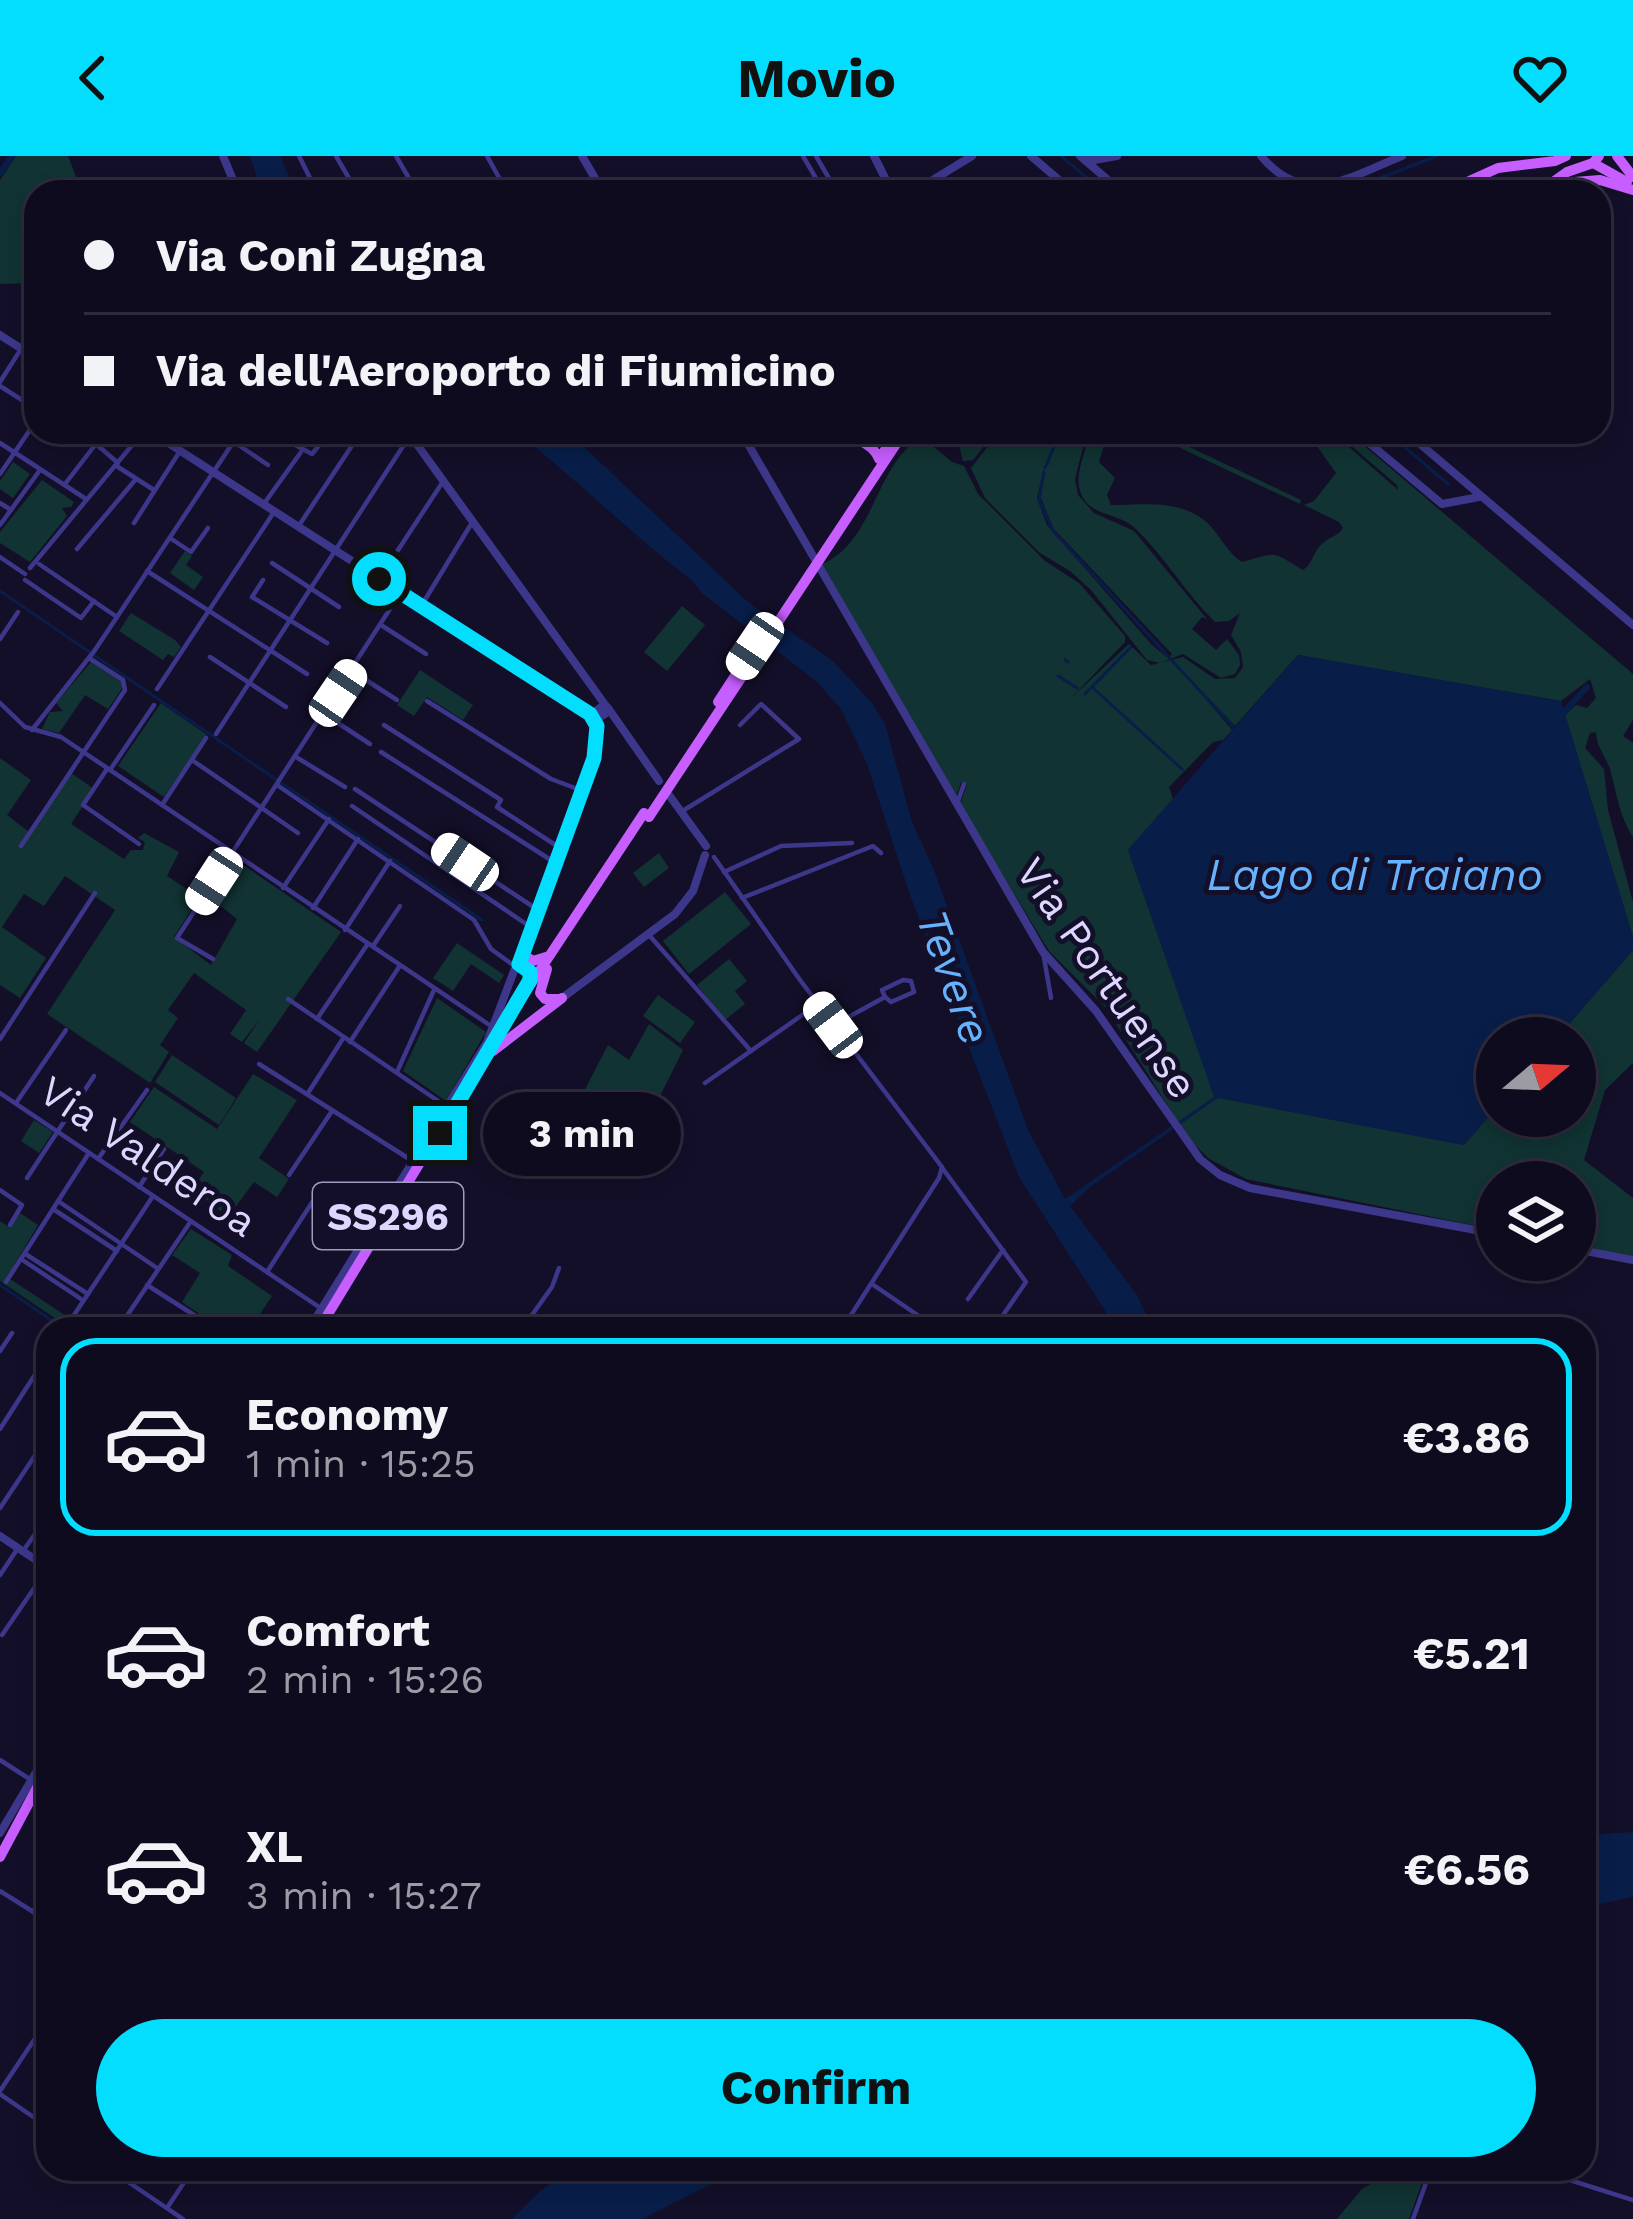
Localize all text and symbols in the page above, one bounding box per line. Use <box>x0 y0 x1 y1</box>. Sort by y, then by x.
icon: back <box>60 45 126 111</box>
icon: heart <box>1507 45 1573 111</box>
text: Movio <box>737 47 896 110</box>
text: Via Coni Zugna <box>156 229 485 282</box>
text: Via dell'Aeroporto di Fiumicino <box>156 344 836 397</box>
route start <box>352 552 406 606</box>
car <box>720 606 790 686</box>
car <box>303 653 373 733</box>
car <box>425 827 505 897</box>
car <box>179 841 249 921</box>
street label: Via Portuense <box>1006 848 1208 1108</box>
water label: Lago di Traiano <box>1207 848 1543 901</box>
water label: Tevere <box>905 903 1003 1051</box>
car <box>797 985 869 1065</box>
north arrow <box>1476 1017 1596 1137</box>
map controls <box>1476 1017 1596 1281</box>
street label: Via Valderoa <box>30 1065 266 1247</box>
callout: 3 min <box>482 1091 680 1175</box>
route end <box>413 1106 467 1160</box>
text: 3 min <box>529 1111 635 1156</box>
button: layers <box>1476 1161 1596 1281</box>
road number: SS296 <box>313 1183 463 1249</box>
icon: car <box>102 1383 210 1491</box>
text: Economy <box>246 1388 448 1441</box>
text: €3.86 <box>1403 1411 1530 1464</box>
text: 1 min · 15:25 <box>246 1441 476 1486</box>
icon: car <box>102 1599 210 1707</box>
text: Comfort <box>246 1604 430 1657</box>
text: €5.21 <box>1413 1627 1530 1680</box>
text: 2 min · 15:26 <box>246 1657 484 1702</box>
icon: car <box>102 1815 210 1923</box>
text: XL <box>246 1820 303 1873</box>
text: €6.56 <box>1404 1843 1530 1896</box>
text: 3 min · 15:27 <box>246 1873 482 1918</box>
button: Confirm <box>96 2019 1536 2157</box>

